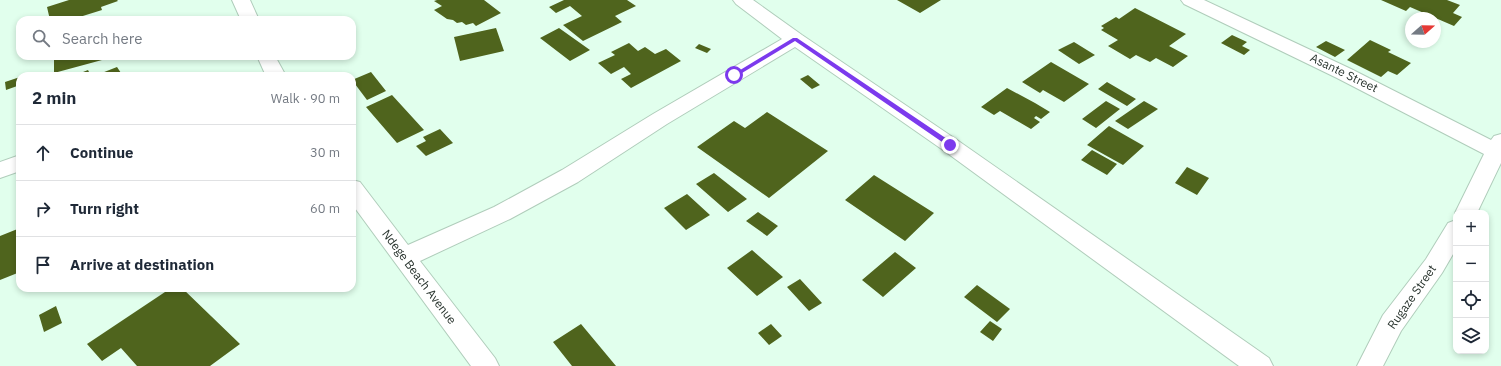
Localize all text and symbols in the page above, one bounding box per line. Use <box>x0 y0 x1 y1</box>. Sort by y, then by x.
north arrow <box>1405 12 1441 48</box>
search box <box>16 16 356 60</box>
icon: search <box>30 27 52 49</box>
text: Search here <box>62 29 142 48</box>
street label: Asante Street <box>1308 50 1380 95</box>
route start <box>725 66 743 84</box>
text: 2 min <box>32 87 76 109</box>
text: Walk · 90 m <box>271 90 340 107</box>
route end <box>941 136 959 154</box>
icon: ahead <box>32 142 54 164</box>
text: Continue <box>70 143 134 162</box>
text: 30 m <box>310 144 340 161</box>
icon: right <box>32 198 54 220</box>
text: Turn right <box>70 199 139 218</box>
text: 60 m <box>310 200 340 217</box>
map controls <box>1453 210 1489 354</box>
button: + <box>1453 210 1489 246</box>
street label: Ndege Beach Avenue <box>379 227 460 327</box>
button: − <box>1453 246 1489 282</box>
icon: arrive <box>32 254 54 276</box>
text: Arrive at destination <box>70 255 214 274</box>
street label: Rugaze Street <box>1384 262 1439 332</box>
button: locate <box>1453 282 1489 318</box>
button: layers <box>1453 318 1489 354</box>

